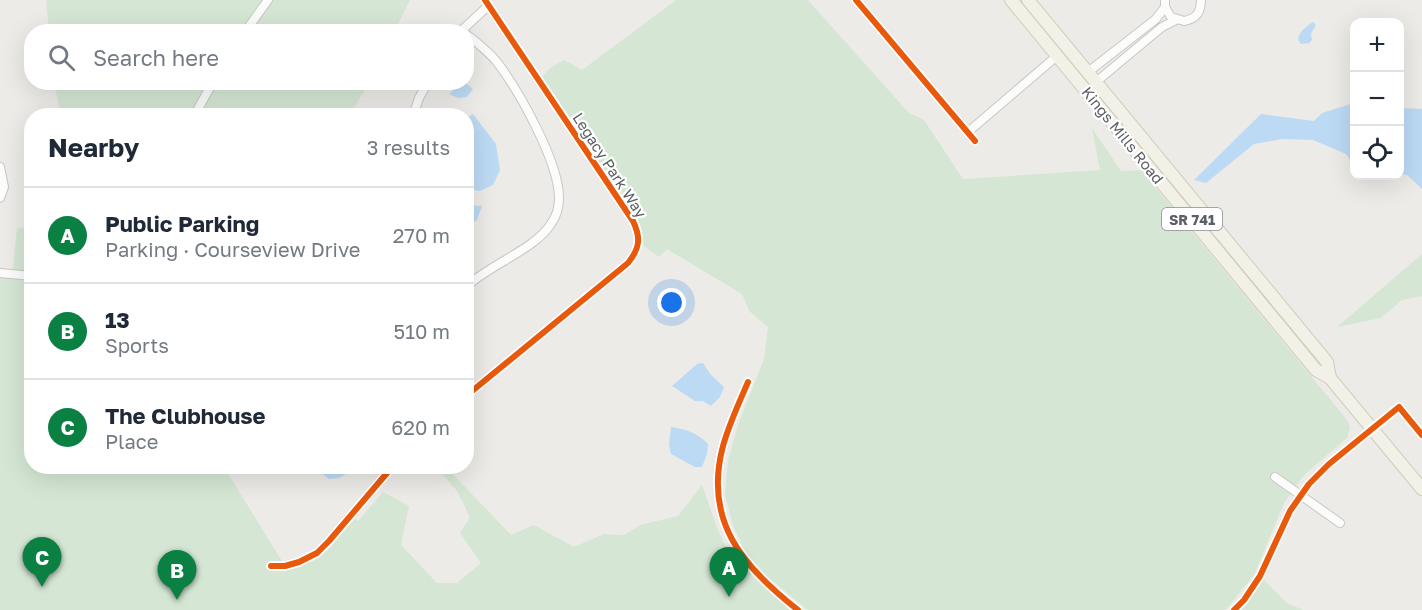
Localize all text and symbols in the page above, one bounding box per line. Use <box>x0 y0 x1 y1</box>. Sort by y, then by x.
map controls <box>1350 18 1404 180</box>
button: + <box>1350 18 1404 72</box>
search box <box>24 24 474 90</box>
icon: search <box>45 41 78 74</box>
text: Search here <box>93 44 219 71</box>
button: − <box>1350 72 1404 126</box>
street label: Kings Mills Road <box>1078 83 1168 187</box>
street label: Legacy Park Way <box>569 109 651 221</box>
button: locate <box>1350 126 1404 180</box>
text: Nearby <box>48 132 139 163</box>
text: 3 results <box>367 135 450 159</box>
road number: SR 741 <box>1162 208 1222 230</box>
text: Public Parking <box>105 210 259 237</box>
text: A <box>60 223 75 247</box>
text: 270 m <box>393 223 450 247</box>
text: Parking · Courseview Drive <box>105 237 360 261</box>
your location <box>657 288 686 317</box>
text: 13 <box>105 306 130 333</box>
text: B <box>60 319 75 343</box>
text: 510 m <box>394 319 450 343</box>
text: Sports <box>105 333 169 357</box>
text: The Clubhouse <box>105 402 266 429</box>
text: C <box>60 415 75 439</box>
text: 620 m <box>391 415 450 439</box>
text: Place <box>105 429 158 453</box>
pin: C <box>22 538 62 587</box>
pin: A <box>710 548 748 597</box>
pin: B <box>158 550 196 600</box>

